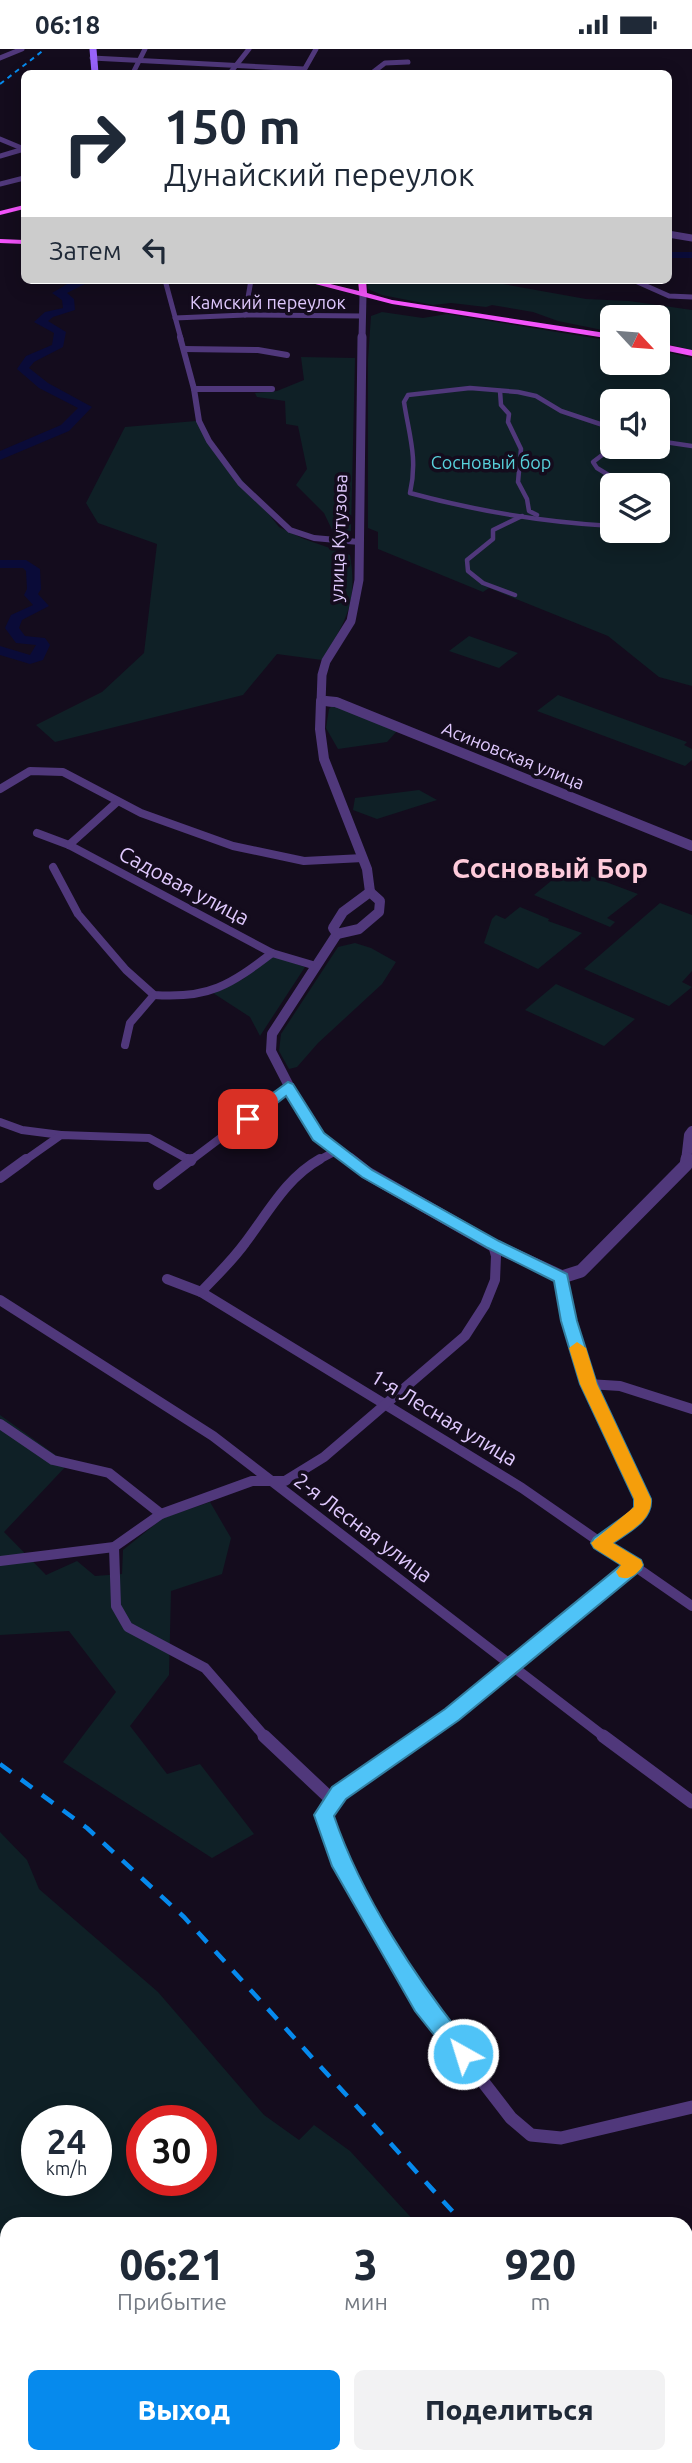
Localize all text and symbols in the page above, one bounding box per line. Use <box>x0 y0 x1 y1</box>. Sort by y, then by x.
text: 06:18 <box>35 10 100 39</box>
icon: right <box>49 98 140 189</box>
text: 150 m <box>164 98 301 153</box>
text: Дунайский переулок <box>164 156 475 192</box>
icon: left <box>136 231 174 269</box>
text: Затем <box>49 236 122 265</box>
street label: Камский переулок <box>190 292 346 312</box>
north arrow <box>600 305 670 375</box>
map controls <box>600 305 670 543</box>
button: sound <box>600 389 670 459</box>
park label: Сосновый бор <box>431 452 551 472</box>
button: layers <box>600 473 670 543</box>
street label: улица Кутузова <box>326 474 350 602</box>
street label: Асиновская улица <box>439 717 587 793</box>
street label: Садовая улица <box>115 841 254 930</box>
district label: Сосновый Бор <box>452 852 648 883</box>
pin <box>218 1089 278 1149</box>
icon: arrive <box>229 1100 267 1138</box>
street label: 1-я Лесная улица <box>367 1364 522 1470</box>
street label: 2-я Лесная улица <box>290 1467 437 1587</box>
position arrow <box>426 2017 500 2091</box>
speed limit sign: 30 <box>126 2105 217 2196</box>
text: 24 <box>47 2121 86 2161</box>
text: km/h <box>46 2158 87 2178</box>
text: 06:21 <box>119 2241 225 2288</box>
text: 3 <box>354 2241 378 2288</box>
text: 920 <box>505 2241 576 2288</box>
text: Прибытие <box>117 2289 227 2314</box>
text: мин <box>344 2289 388 2314</box>
text: m <box>530 2289 550 2314</box>
button: Выход <box>28 2370 340 2450</box>
button: Поделиться <box>354 2370 665 2450</box>

